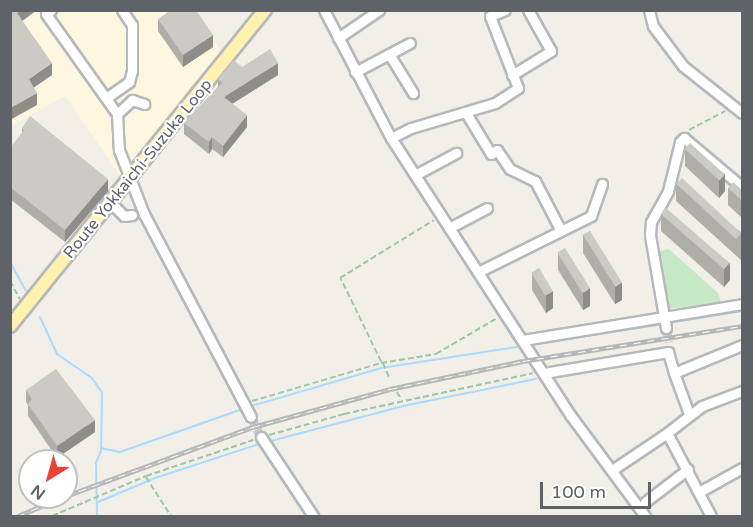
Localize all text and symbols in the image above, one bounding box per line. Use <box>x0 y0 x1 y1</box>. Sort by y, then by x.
street label: Route Yokkaichi-Suzuka Loop <box>60 75 216 263</box>
north arrow <box>18 449 78 509</box>
scale bar <box>543 470 654 508</box>
text: N <box>27 480 50 504</box>
text: 100 m <box>551 481 606 503</box>

